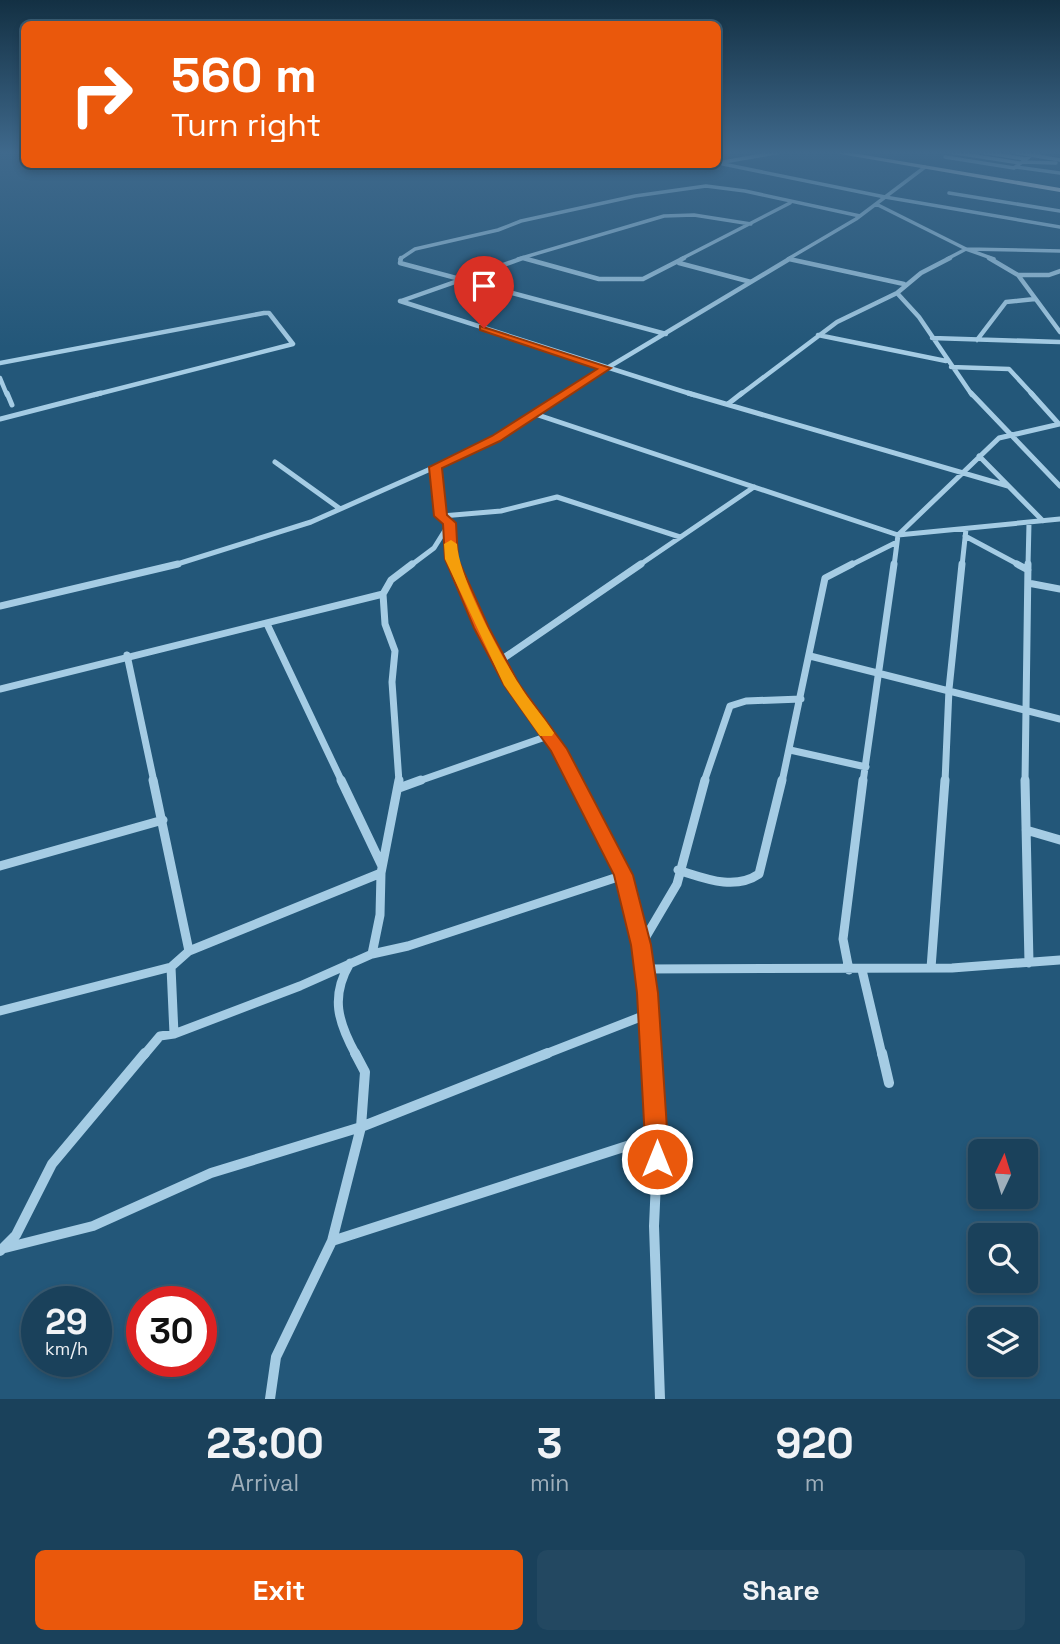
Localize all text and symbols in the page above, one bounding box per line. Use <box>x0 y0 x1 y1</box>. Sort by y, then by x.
text: 560 m <box>171 44 317 106</box>
icon: right <box>56 49 147 140</box>
text: Turn right <box>171 105 321 145</box>
pin <box>454 256 514 328</box>
icon: arrive <box>465 267 503 305</box>
position arrow <box>620 1122 694 1196</box>
north arrow <box>968 1139 1038 1209</box>
map controls <box>968 1139 1038 1377</box>
button: search <box>968 1223 1038 1293</box>
speed limit sign: 30 <box>126 1286 217 1377</box>
text: 29 <box>45 1300 88 1344</box>
button: layers <box>968 1307 1038 1377</box>
text: km/h <box>45 1337 88 1360</box>
text: 23:00 <box>206 1417 324 1470</box>
text: 3 <box>537 1417 562 1470</box>
text: 920 <box>776 1417 854 1470</box>
text: Arrival <box>231 1468 299 1498</box>
text: min <box>530 1468 569 1498</box>
text: m <box>805 1468 825 1498</box>
button: Exit <box>35 1550 523 1630</box>
button: Share <box>537 1550 1025 1630</box>

